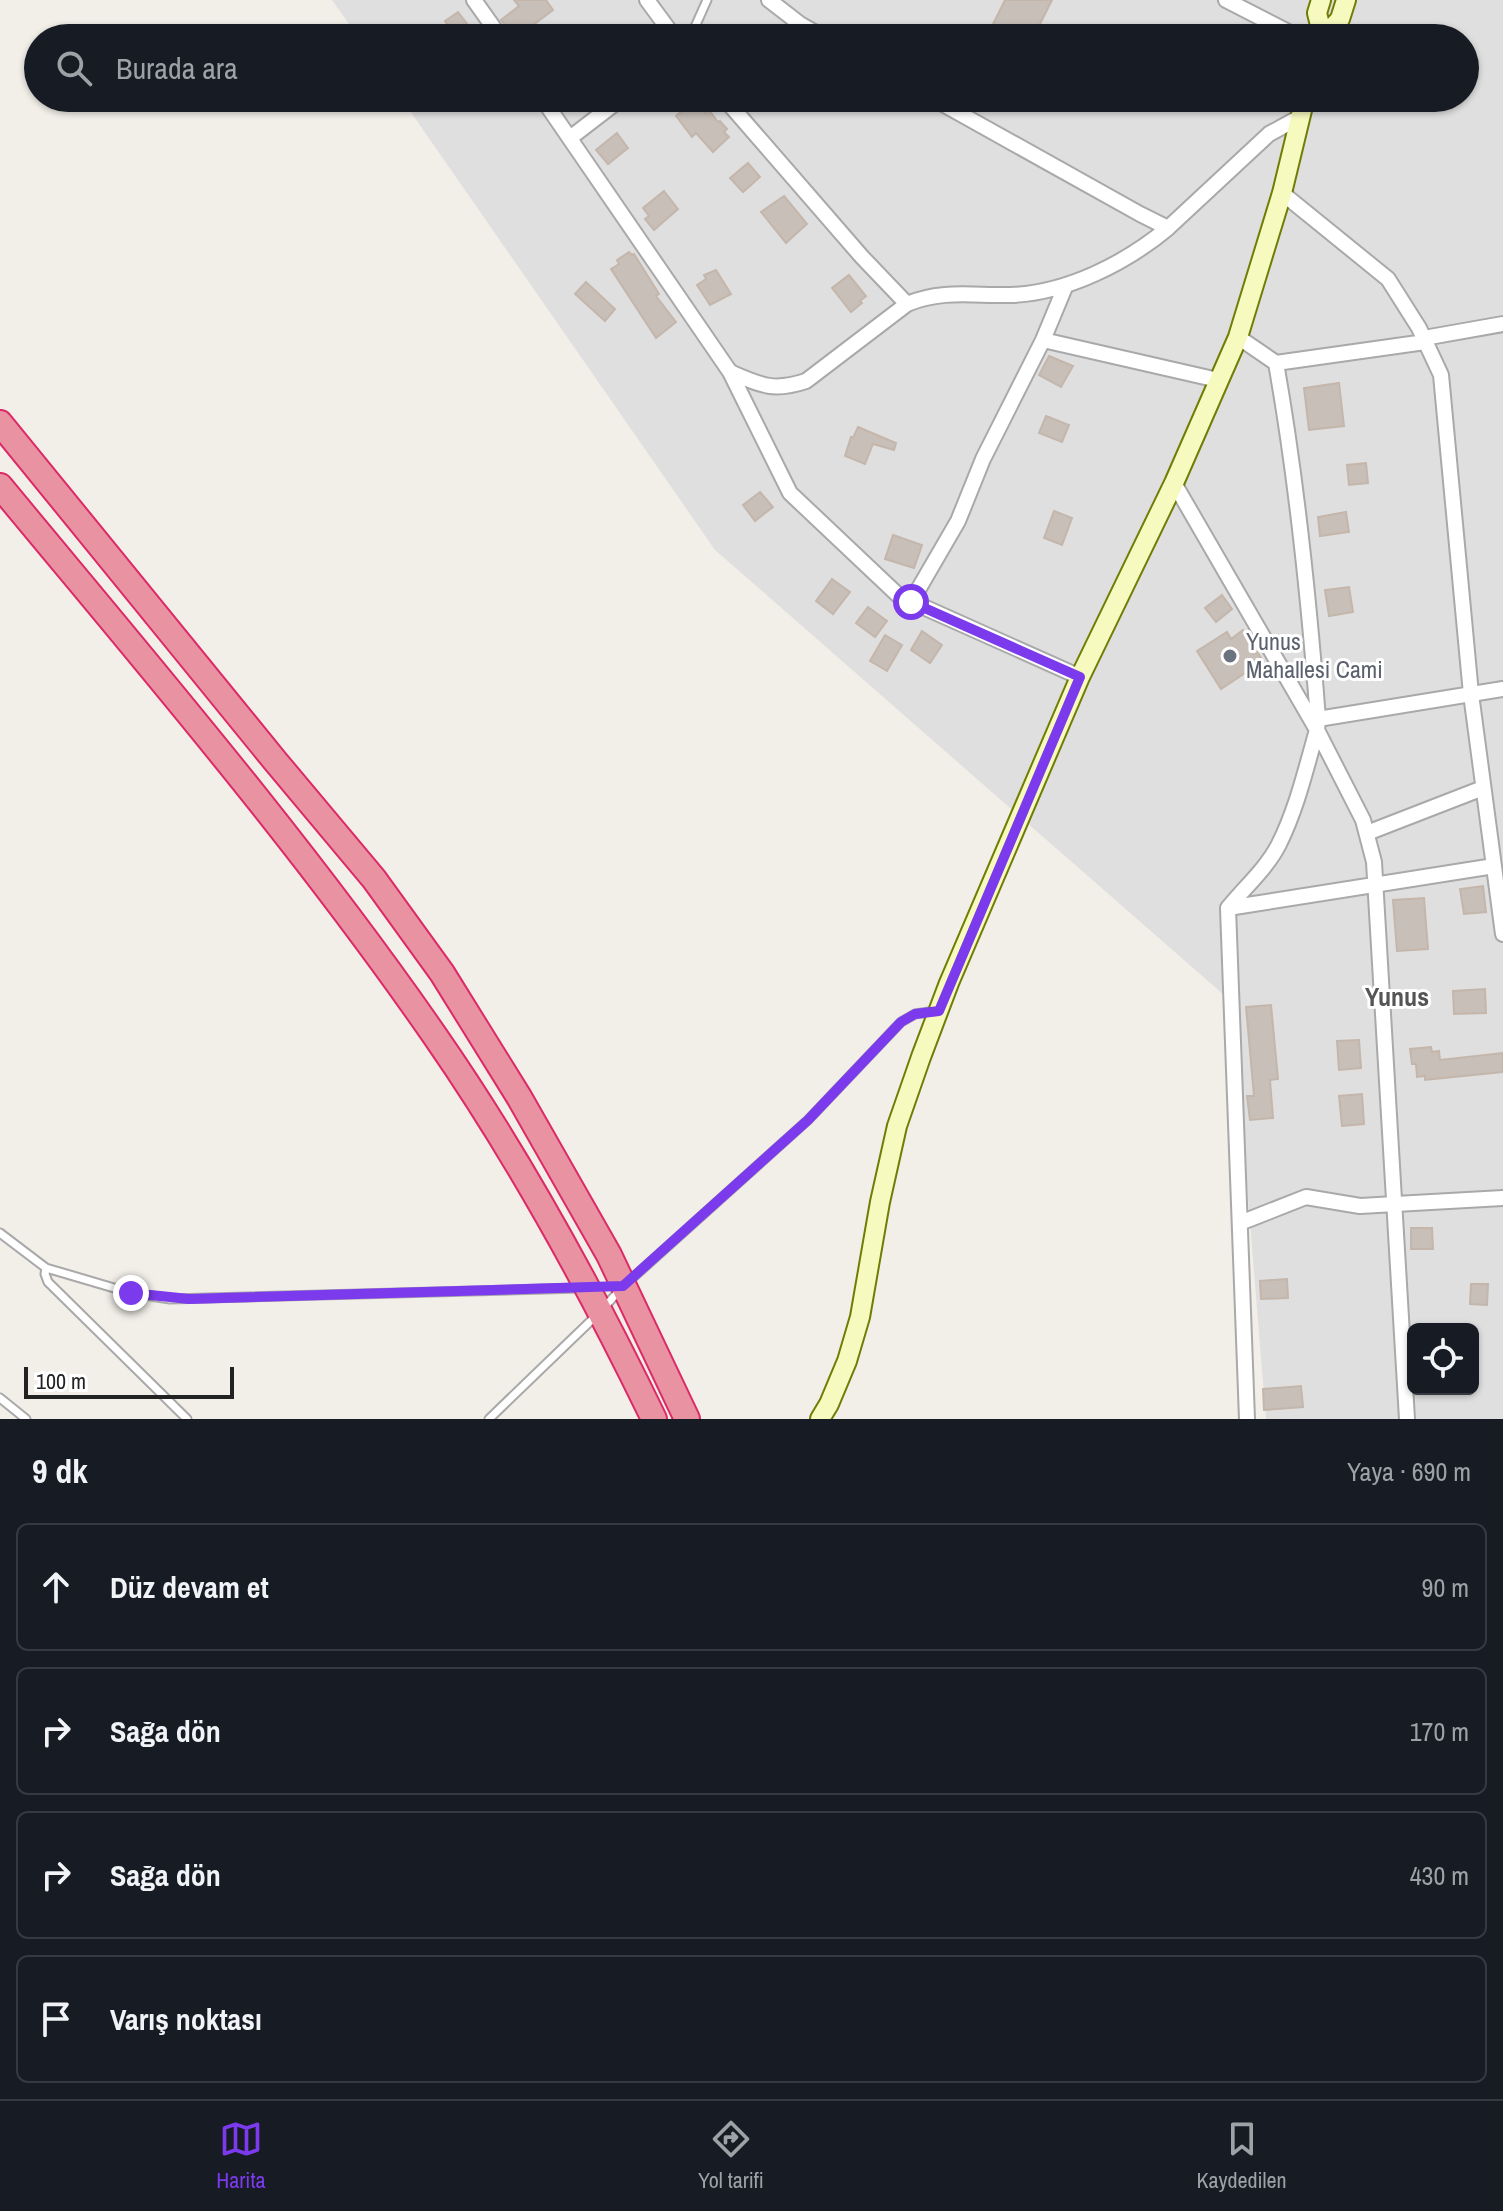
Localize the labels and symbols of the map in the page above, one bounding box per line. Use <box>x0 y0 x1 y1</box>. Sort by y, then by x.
route start <box>893 584 929 620</box>
place label: Yunus Mahallesi Cami <box>1246 625 1383 685</box>
marker: Yunus Mahallesi Cami <box>1221 647 1239 665</box>
district label: Yunus <box>1365 979 1429 1014</box>
route end <box>113 1275 149 1311</box>
scale bar <box>24 1363 234 1399</box>

